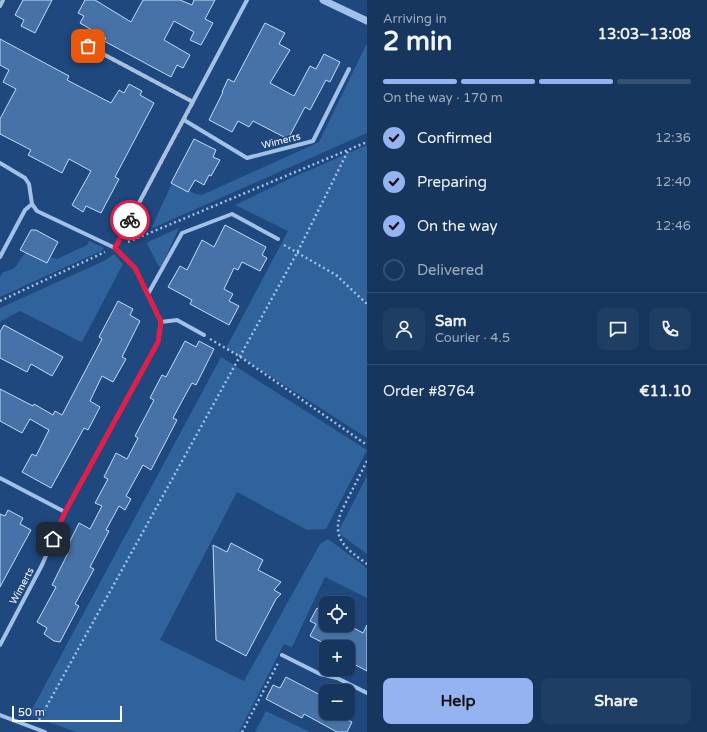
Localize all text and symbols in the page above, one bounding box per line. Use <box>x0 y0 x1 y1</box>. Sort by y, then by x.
text: Arriving in <box>383 11 447 27</box>
text: 13:03–13:08 <box>598 25 691 43</box>
text: 2 min <box>383 26 452 57</box>
pin <box>71 29 105 63</box>
icon: bag <box>77 35 99 57</box>
text: On the way · 170 m <box>383 90 503 106</box>
icon: check <box>383 127 405 149</box>
text: Confirmed <box>417 129 492 147</box>
street label: Wimerts <box>260 130 302 152</box>
text: 12:36 <box>655 130 691 146</box>
icon: check <box>383 171 405 193</box>
text: Preparing <box>417 173 487 191</box>
text: 12:40 <box>655 174 691 190</box>
courier <box>110 200 150 240</box>
icon: bike <box>119 209 141 231</box>
icon: check <box>383 215 405 237</box>
text: On the way <box>417 217 497 235</box>
text: 12:46 <box>655 218 691 234</box>
text: Delivered <box>417 261 484 279</box>
button: person <box>383 308 425 350</box>
button: chat <box>597 308 639 350</box>
button: phone <box>649 308 691 350</box>
text: Sam <box>435 312 466 330</box>
text: Courier · 4.5 <box>435 330 510 346</box>
text: Order #8764 <box>383 382 475 400</box>
text: €11.10 <box>639 382 691 400</box>
pin <box>36 522 70 556</box>
icon: home <box>42 528 64 550</box>
street label: Wimerts <box>7 565 37 606</box>
map controls <box>319 596 355 720</box>
button: locate <box>319 596 355 632</box>
button: + <box>319 640 355 676</box>
button: Help <box>383 678 533 724</box>
button: Share <box>541 678 691 724</box>
button: − <box>319 684 355 720</box>
scale bar <box>12 704 122 723</box>
text: 50 m <box>18 706 45 719</box>

